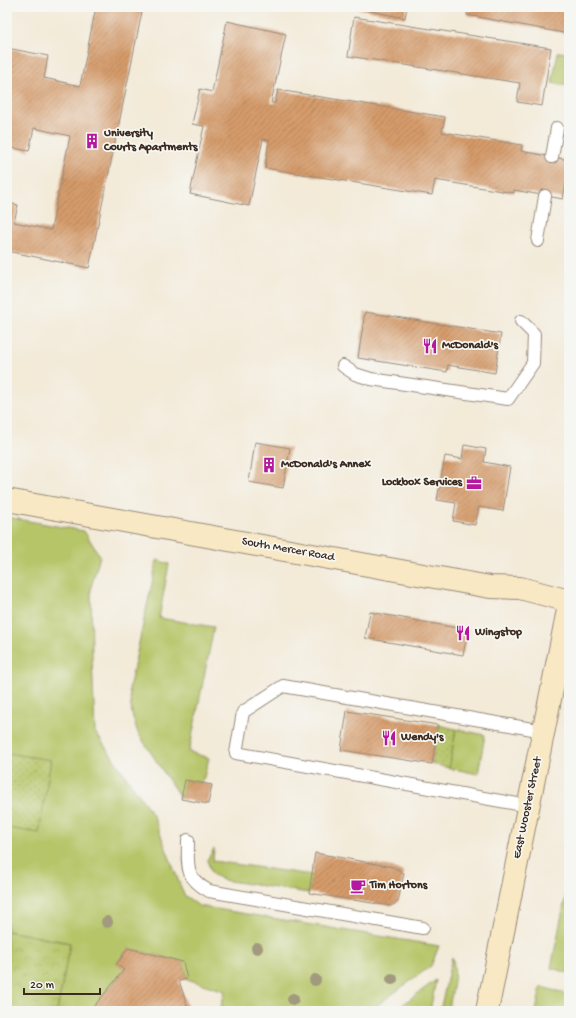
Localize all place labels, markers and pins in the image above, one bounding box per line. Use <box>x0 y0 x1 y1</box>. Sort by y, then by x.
place label: University Courts Apartments <box>103 127 198 155</box>
building icon: University Courts Apartments <box>83 132 101 150</box>
restaurant icon: McDonald's <box>421 337 439 355</box>
place label: McDonald's <box>442 339 499 353</box>
building icon: McDonald's Annex <box>260 456 278 474</box>
place label: McDonald's Annex <box>281 458 371 472</box>
office icon: Lockbox Services <box>465 474 483 492</box>
place label: Lockbox Services <box>382 476 463 490</box>
restaurant icon: Wingstop <box>454 624 472 642</box>
place label: Wingstop <box>474 626 522 640</box>
restaurant icon: Wendy's <box>380 729 398 747</box>
place label: Wendy's <box>400 731 444 745</box>
cafe icon: Tim Hortons <box>349 877 367 895</box>
place label: Tim Hortons <box>369 879 428 893</box>

